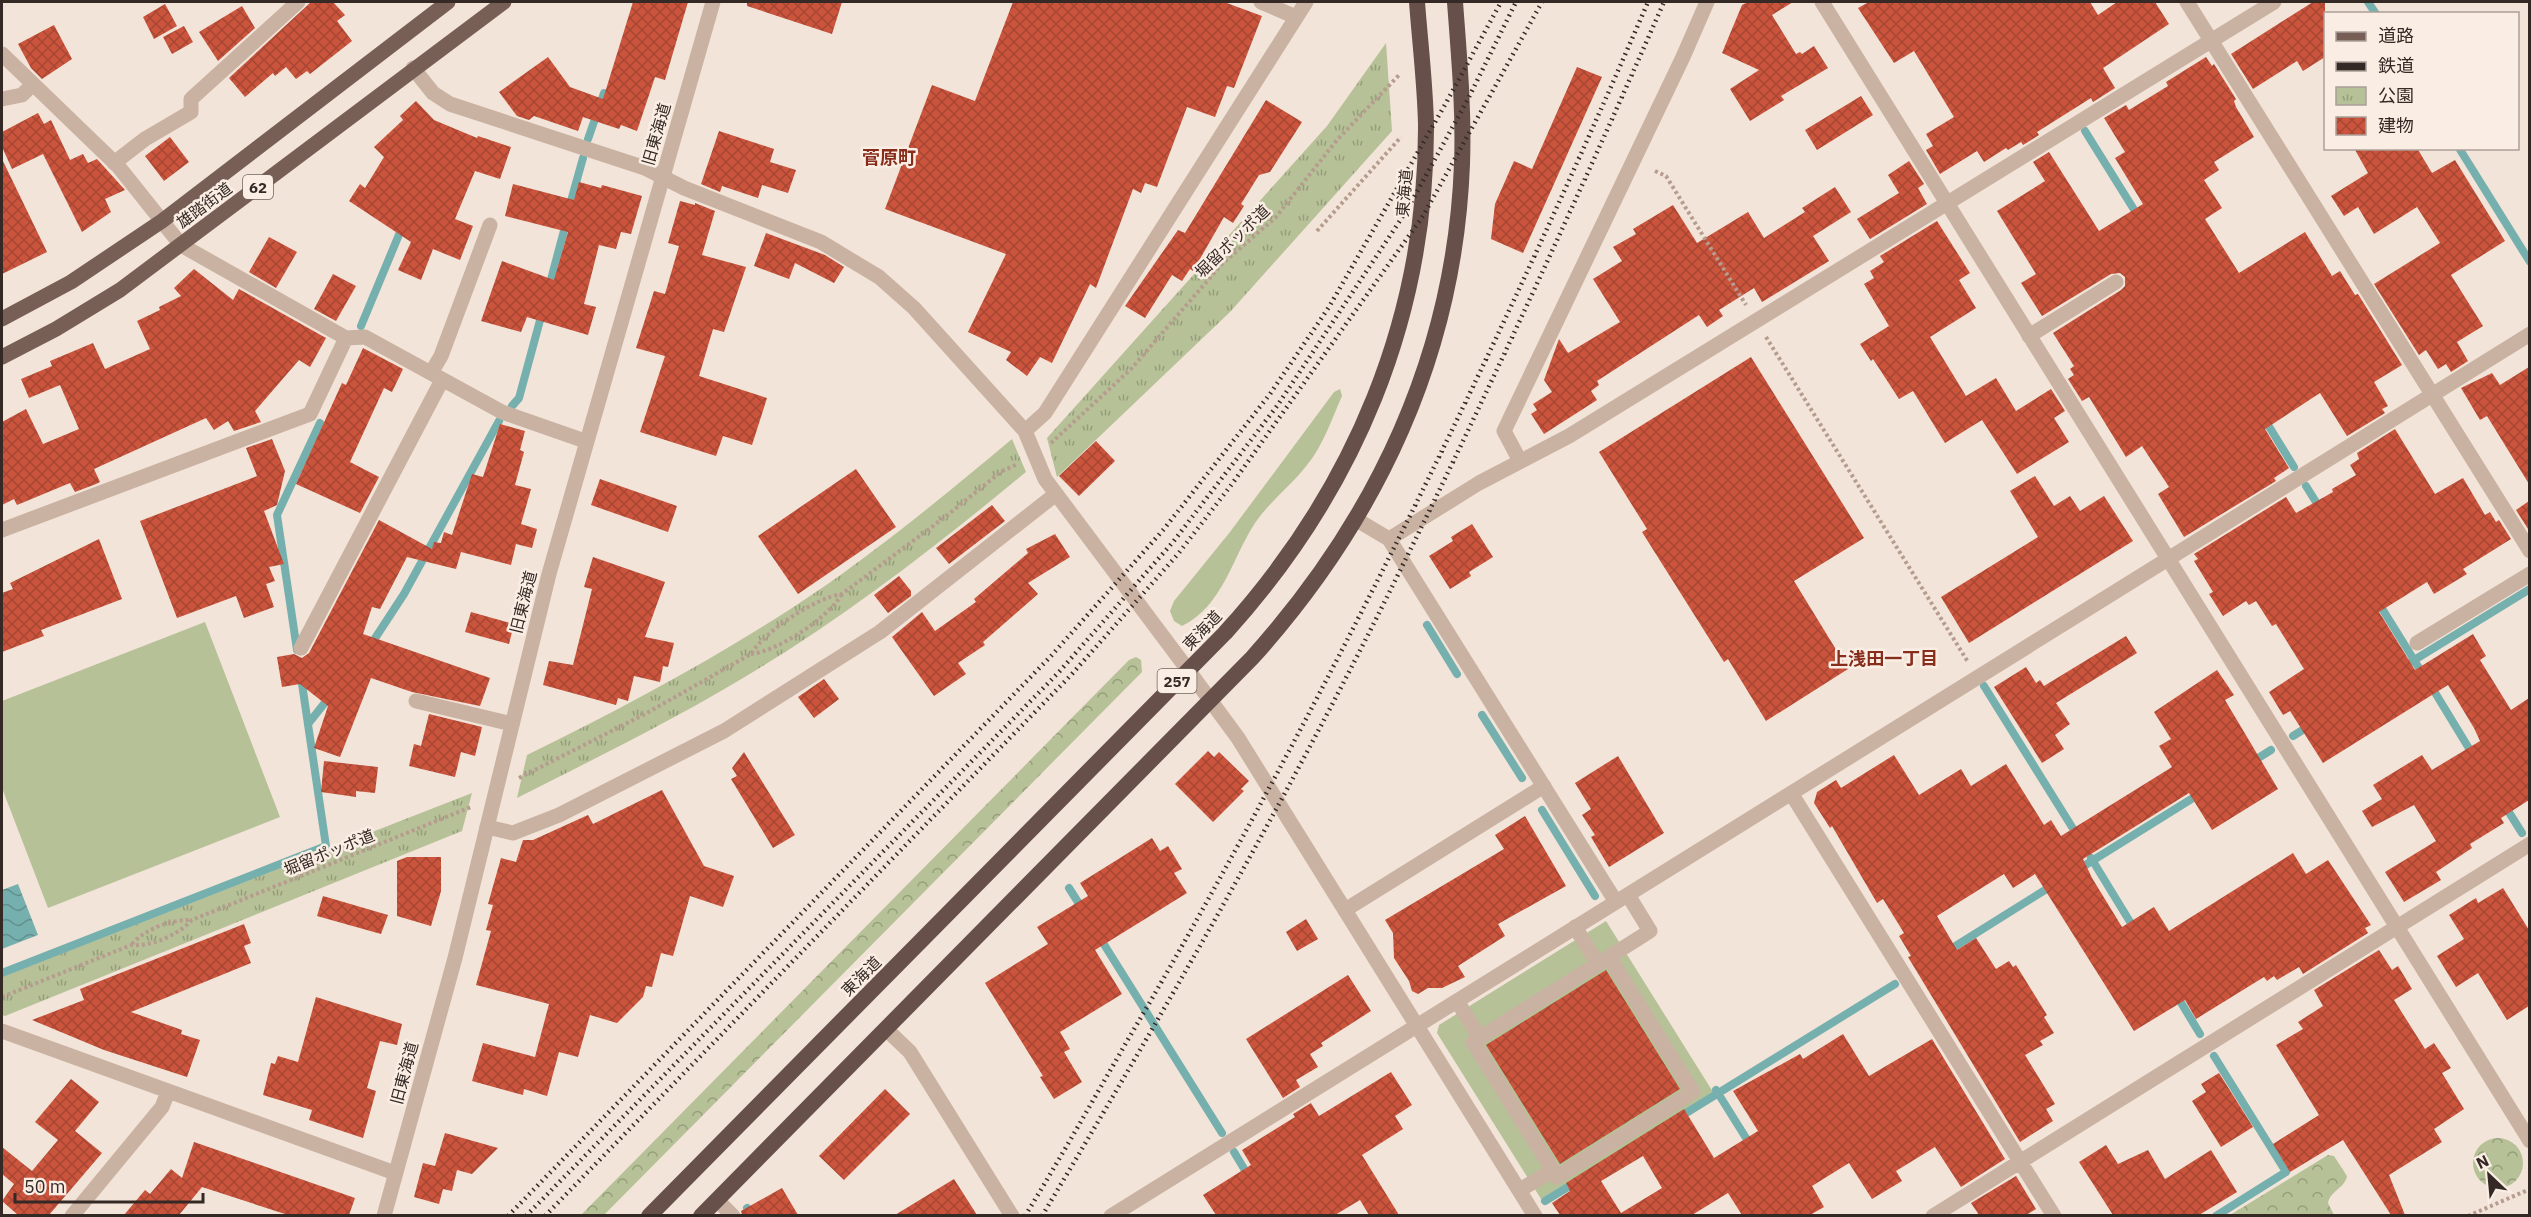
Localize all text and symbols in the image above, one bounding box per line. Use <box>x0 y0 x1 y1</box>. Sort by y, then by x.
legend <box>2324 12 2519 150</box>
text: 道路 <box>2378 24 2414 47</box>
text: 鉄道 <box>2378 54 2414 77</box>
text: 公園 <box>2378 84 2414 107</box>
street label: 旧東海道 <box>638 100 674 168</box>
text: 建物 <box>2378 114 2414 137</box>
district label: 菅原町 <box>862 146 916 169</box>
street label: 東海道 <box>1392 168 1416 218</box>
road number: 62 <box>243 175 273 199</box>
street label: 雄踏街道 <box>172 178 236 232</box>
street label: 堀留ポッポ道 <box>1191 200 1273 282</box>
street label: 旧東海道 <box>506 569 540 635</box>
street label: 東海道 <box>1178 606 1226 654</box>
district label: 上浅田一丁目 <box>1830 647 1938 670</box>
road number: 257 <box>1158 669 1196 693</box>
street label: 堀留ポッポ道 <box>281 825 377 879</box>
street label: 東海道 <box>837 952 885 1000</box>
street label: 旧東海道 <box>386 1039 422 1107</box>
north arrow <box>2459 1145 2519 1205</box>
text: N <box>2473 1150 2492 1173</box>
scale bar <box>15 1166 202 1204</box>
text: 50 m <box>24 1175 66 1198</box>

